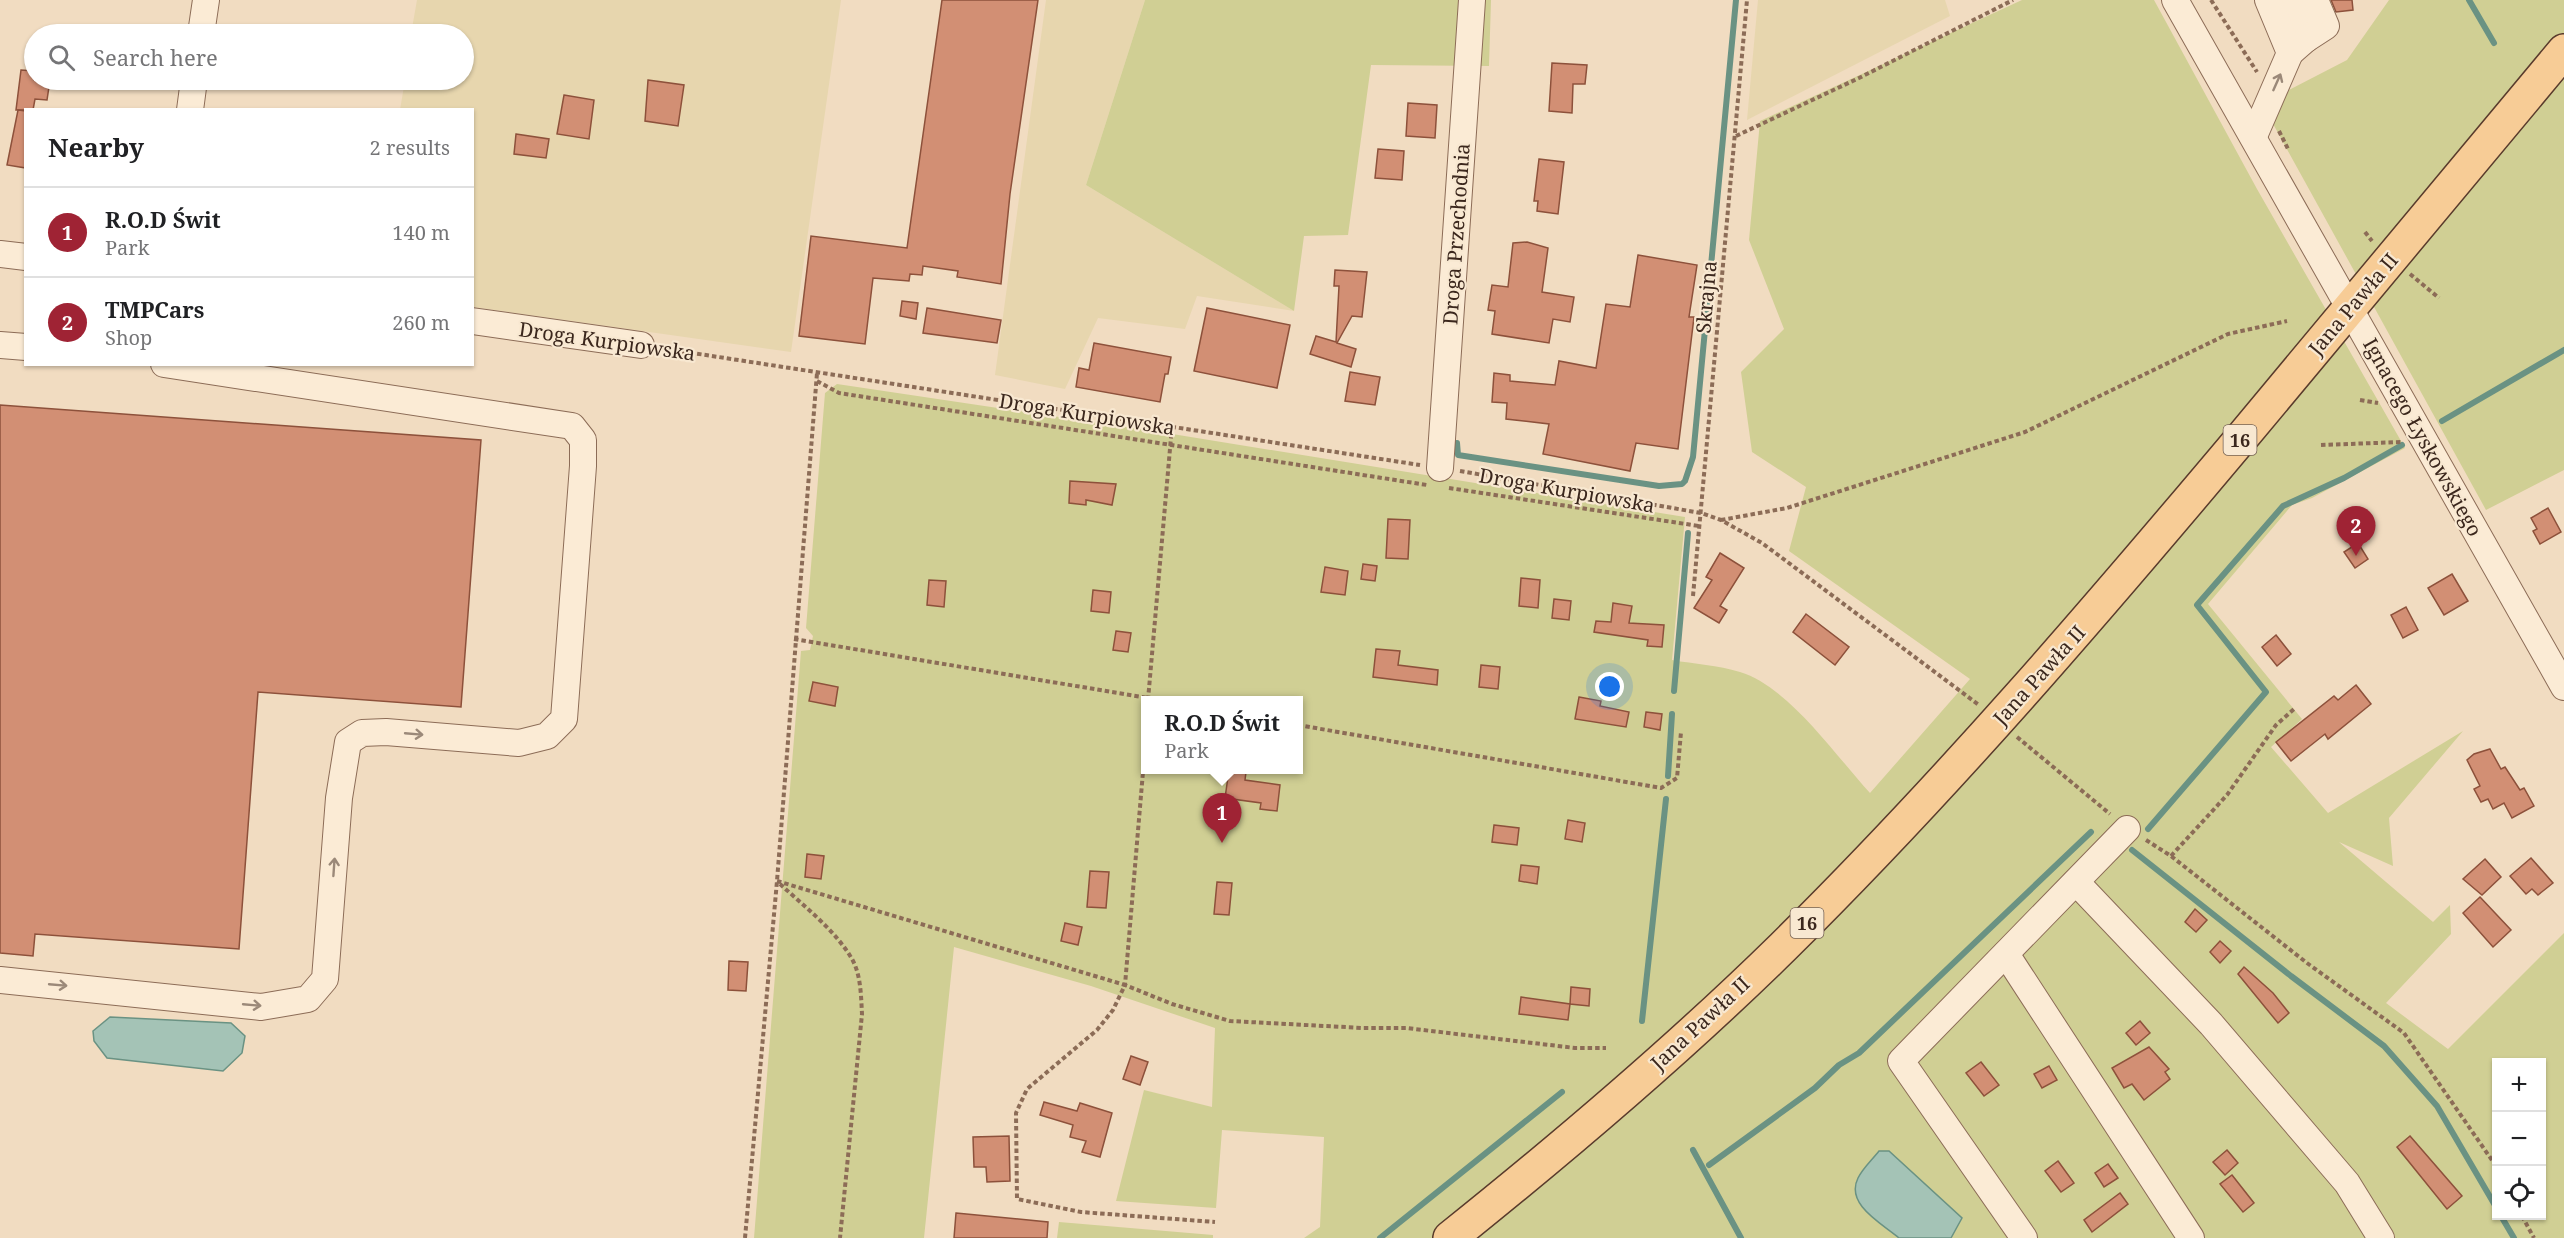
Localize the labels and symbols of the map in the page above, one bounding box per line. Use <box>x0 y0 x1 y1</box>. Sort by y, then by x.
one-way arrow <box>2271 74 2283 92</box>
street label: Droga Przechodnia <box>1436 142 1476 326</box>
street label: Jana Pawła II <box>2302 247 2404 362</box>
street label: Skrajna <box>1689 259 1723 335</box>
street label: Droga Kurpiowska <box>517 315 697 367</box>
street label: Ignacego Łyskowskiego <box>2357 333 2489 541</box>
street label: Droga Kurpiowska <box>997 387 1177 441</box>
road number: 16 <box>2224 425 2256 455</box>
street label: Droga Kurpiowska <box>1477 461 1657 519</box>
pin: 2 <box>2336 506 2376 556</box>
street label: Jana Pawła II <box>1986 619 2091 732</box>
your location <box>1595 672 1624 701</box>
one-way arrow <box>404 729 424 740</box>
pin: 1 <box>1202 794 1242 843</box>
one-way arrow <box>329 858 340 878</box>
road number: 16 <box>1790 908 1824 938</box>
street label: Jana Pawła II <box>1644 970 1755 1077</box>
one-way arrow <box>48 980 68 991</box>
one-way arrow <box>242 1000 262 1011</box>

